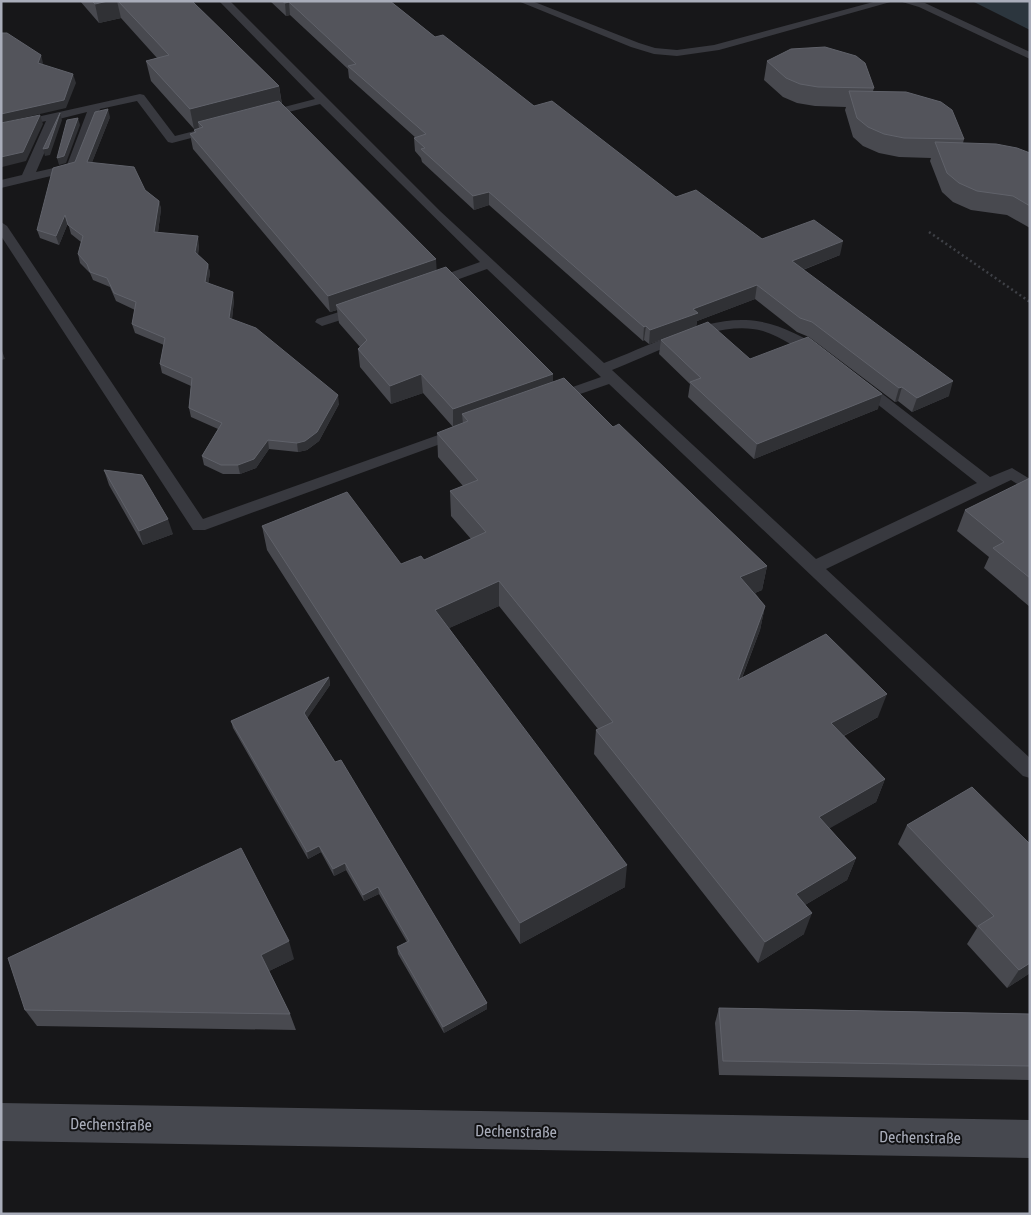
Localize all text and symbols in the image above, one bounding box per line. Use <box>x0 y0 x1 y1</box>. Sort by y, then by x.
street label: Dechenstraße <box>70 1114 152 1134</box>
street label: Dechenstraße <box>475 1121 557 1141</box>
street label: Dechenstraße <box>879 1127 961 1147</box>

